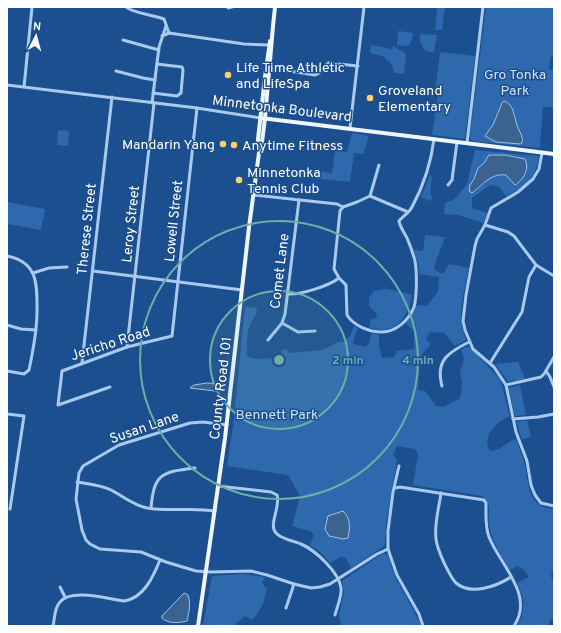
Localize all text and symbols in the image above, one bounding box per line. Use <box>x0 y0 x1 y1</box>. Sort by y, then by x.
north arrow <box>16 16 56 56</box>
text: N <box>32 20 42 34</box>
place label: Life Time Athletic and LifeSpa <box>236 60 345 93</box>
park label: Gro Tonka Park <box>484 67 546 100</box>
marker: Life Time Athletic and LifeSpa <box>223 70 233 80</box>
place label: Groveland Elementary <box>378 83 451 116</box>
street label: Minnetonka Boulevard <box>211 93 352 126</box>
marker: Groveland Elementary <box>365 93 375 103</box>
place label: Mandarin Yang <box>122 137 215 154</box>
place label: Anytime Fitness <box>242 138 343 155</box>
marker: Mandarin Yang <box>218 139 228 149</box>
marker: Anytime Fitness <box>229 140 239 150</box>
place label: Minnetonka Tennis Club <box>247 165 321 198</box>
marker: Minnetonka Tennis Club <box>234 175 244 185</box>
street label: Lowell Street <box>162 179 187 263</box>
street label: Therese Street <box>74 182 101 276</box>
street label: Leroy Street <box>119 185 144 264</box>
street label: Comet Lane <box>267 232 294 310</box>
street label: Jericho Road <box>68 324 152 365</box>
street label: County Road 101 <box>207 336 236 441</box>
centre of rings <box>272 353 286 367</box>
text: 2 min <box>332 353 364 369</box>
text: 4 min <box>402 353 434 369</box>
park label: Bennett Park <box>235 407 319 424</box>
street label: Susan Lane <box>107 409 181 448</box>

